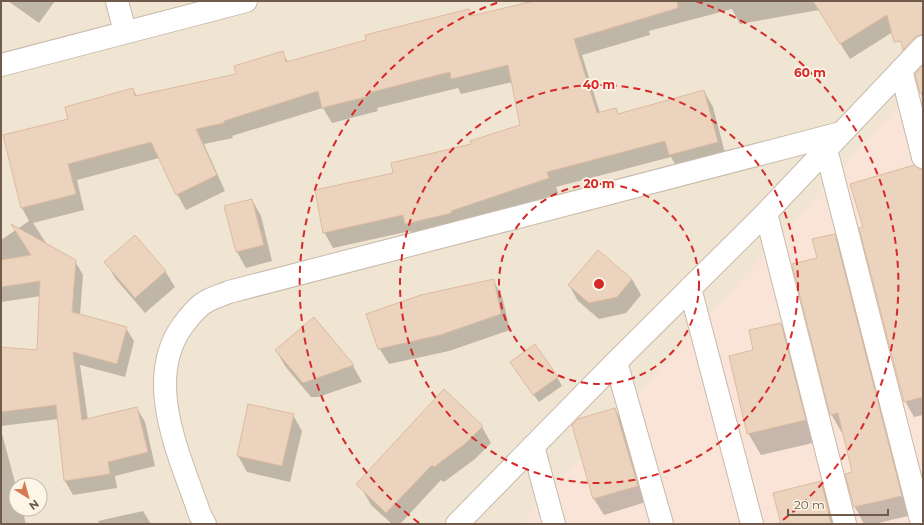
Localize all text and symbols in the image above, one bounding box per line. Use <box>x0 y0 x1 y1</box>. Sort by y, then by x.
text: 60 m <box>794 65 826 80</box>
text: 40 m <box>583 77 615 92</box>
text: 20 m <box>583 176 615 191</box>
centre of rings <box>592 277 606 291</box>
north arrow <box>8 477 48 517</box>
scale bar <box>788 491 888 517</box>
text: N <box>26 497 42 513</box>
text: 20 m <box>794 497 825 512</box>

